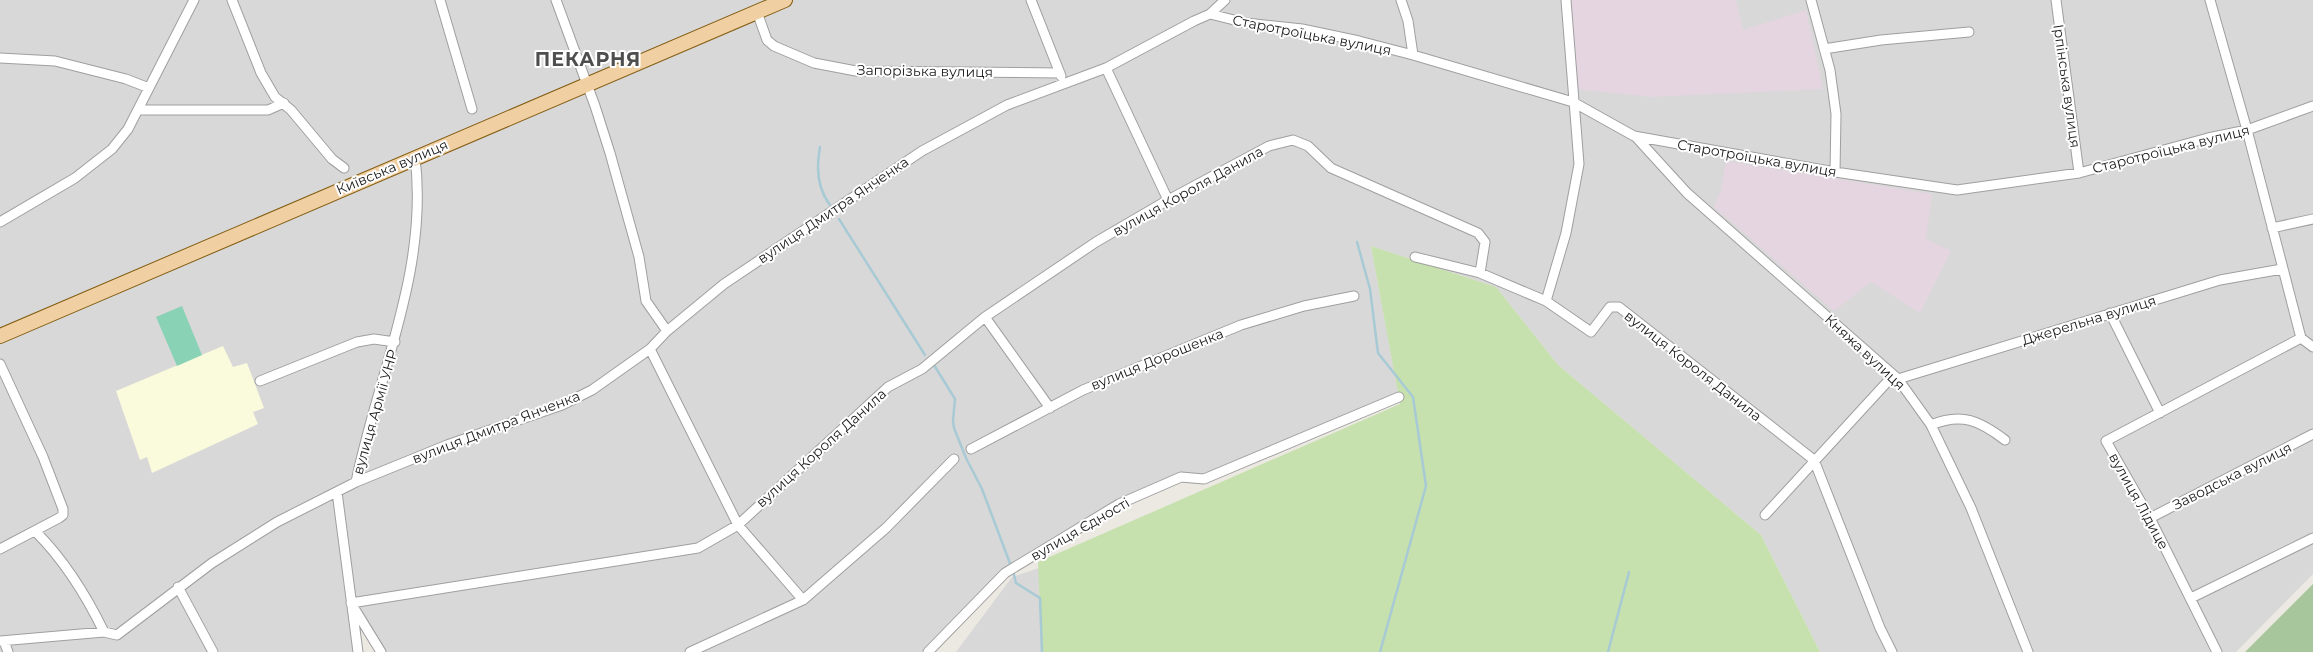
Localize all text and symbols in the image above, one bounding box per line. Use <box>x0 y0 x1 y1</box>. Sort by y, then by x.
street label: Старотроїцька вулиця <box>1231 11 1393 59</box>
street label: Ірпінська вулиця <box>2049 23 2085 149</box>
district label: ПЕКАРНЯ <box>535 48 641 71</box>
street label: Запорізька вулиця <box>857 61 993 81</box>
street label: Старотроїцька вулиця <box>2090 121 2252 177</box>
street label: Київська вулиця <box>333 135 451 199</box>
street label: Старотроїцька вулиця <box>1676 135 1838 181</box>
street label: вулиця Короля Данила <box>1110 142 1266 240</box>
street label: вулиця Дмитра Янченка <box>754 153 912 267</box>
street label: Джерельна вулиця <box>2020 291 2158 349</box>
street label: вулиця Короля Данила <box>1621 307 1765 425</box>
street label: Княжа вулиця <box>1821 310 1909 394</box>
street label: вулиця Дорошенка <box>1088 324 1226 394</box>
street label: вулиця Армії УНР <box>349 347 401 477</box>
street label: вулиця Короля Данила <box>752 385 890 511</box>
street label: вулиця Дмитра Янченка <box>410 387 582 467</box>
street label: Заводська вулиця <box>2169 438 2295 514</box>
street label: вулиця Лідице <box>2105 449 2173 553</box>
street label: вулиця Єдності <box>1027 493 1133 565</box>

